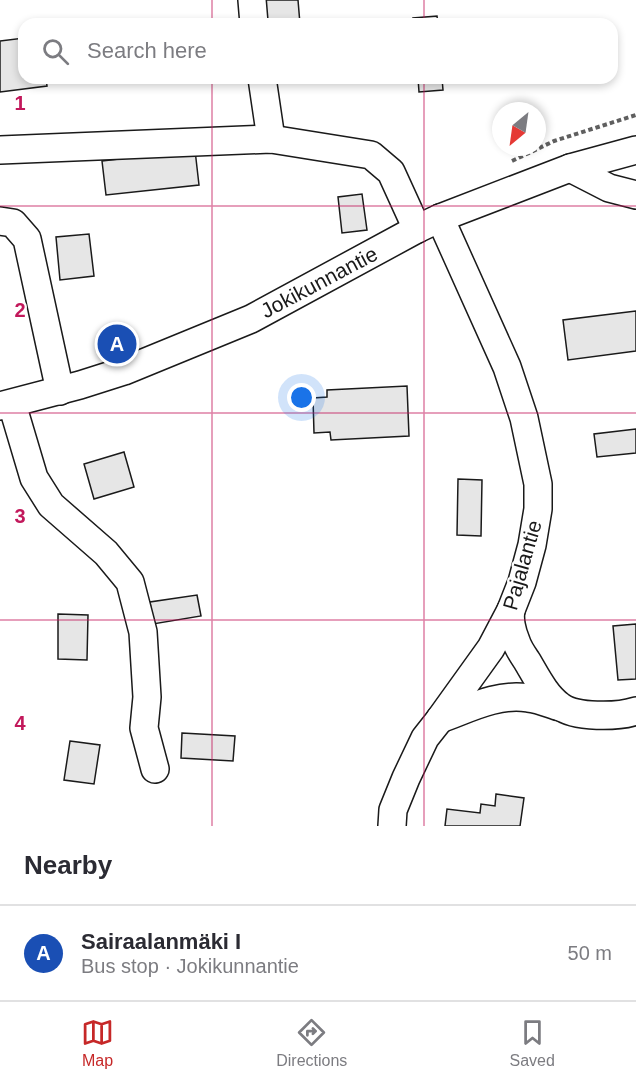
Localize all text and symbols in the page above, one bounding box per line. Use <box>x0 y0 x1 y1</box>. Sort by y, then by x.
search box <box>18 18 618 84</box>
icon: search <box>39 35 72 68</box>
text: Search here <box>87 38 207 63</box>
text: 1 <box>14 92 26 114</box>
north arrow <box>492 102 546 156</box>
street label: Jokikunnantie <box>257 242 381 322</box>
text: 2 <box>14 299 26 321</box>
pin: A <box>98 322 136 366</box>
your location <box>287 383 316 412</box>
text: 3 <box>14 505 26 527</box>
street label: Pajalantie <box>498 517 546 613</box>
text: 4 <box>14 712 26 734</box>
text: Nearby <box>24 850 112 880</box>
text: Sairaalanmäki I <box>81 929 241 954</box>
text: A <box>36 942 51 964</box>
text: 50 m <box>568 942 612 964</box>
text: Bus stop · Jokikunnantie <box>81 955 299 977</box>
tab: Map <box>81 1016 114 1070</box>
tab: Directions <box>276 1016 347 1070</box>
tab: Saved <box>510 1016 555 1070</box>

